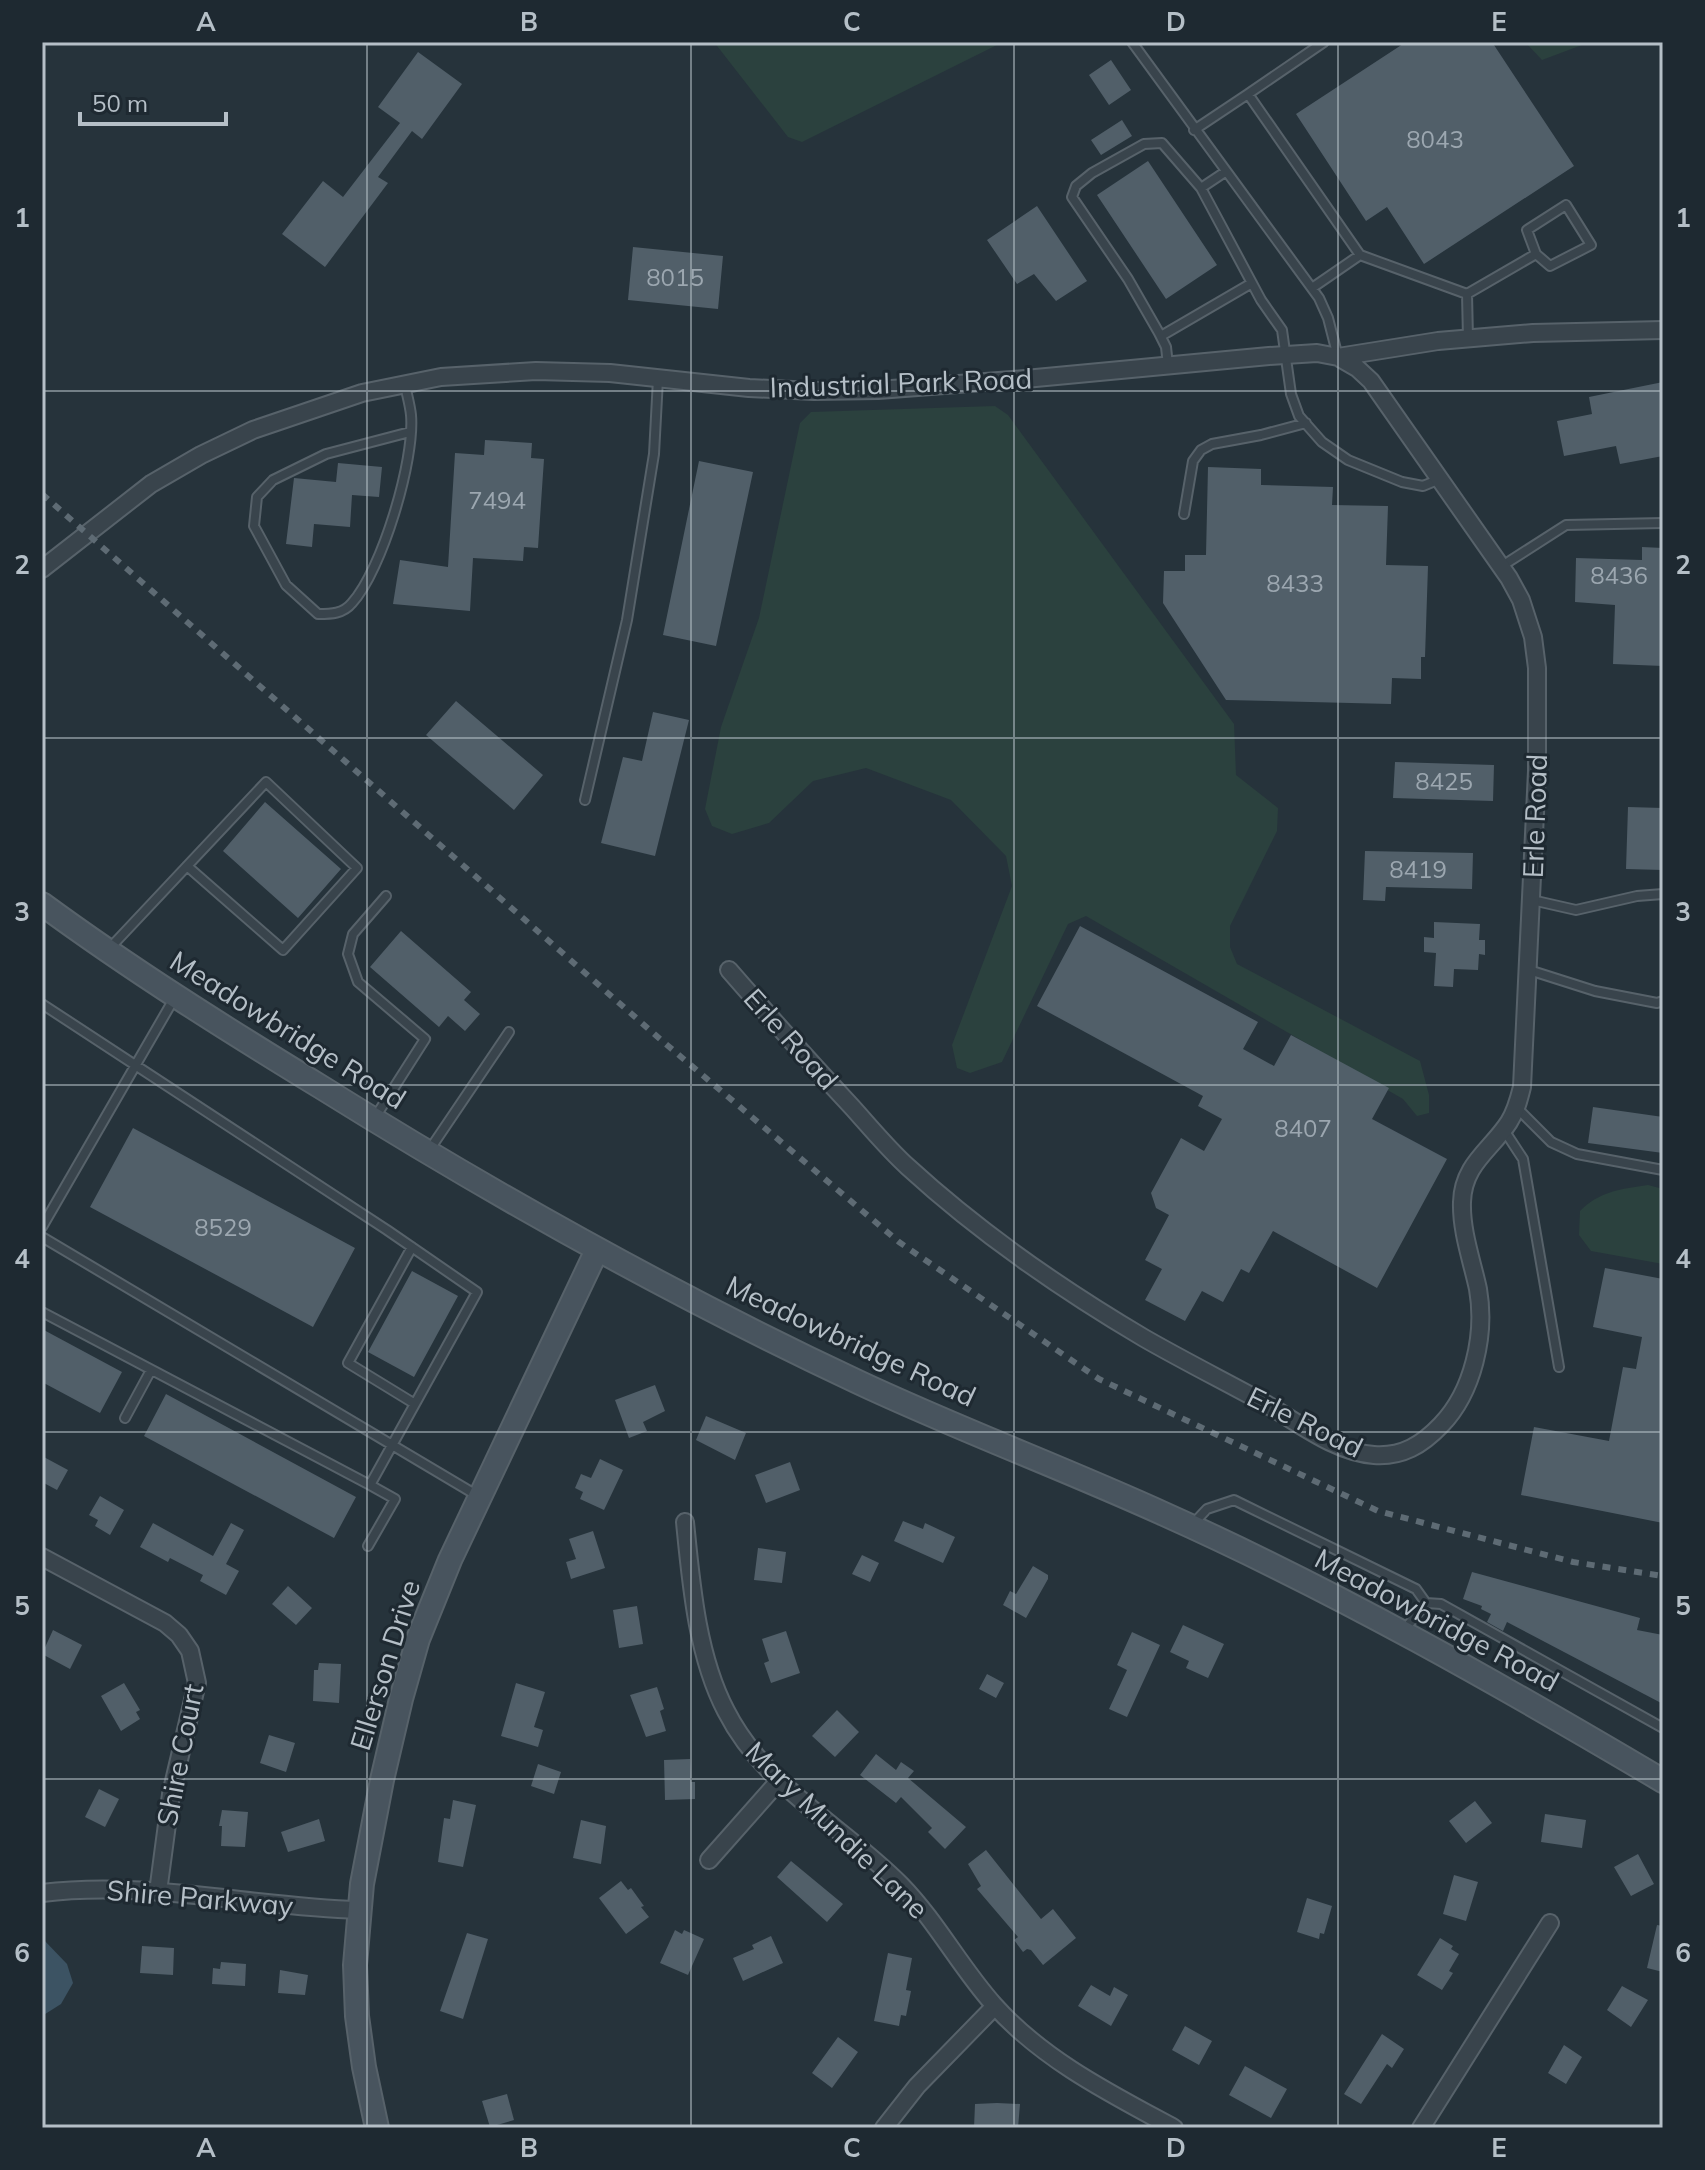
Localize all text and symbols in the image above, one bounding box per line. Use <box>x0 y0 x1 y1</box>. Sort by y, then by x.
text: A <box>196 5 216 38</box>
text: B <box>520 5 538 38</box>
text: C <box>843 5 861 38</box>
text: D <box>1166 5 1186 38</box>
text: E <box>1491 5 1507 38</box>
scale bar <box>80 76 226 126</box>
text: 50 m <box>92 88 148 118</box>
house number: 8043 <box>1406 124 1464 154</box>
text: 1 <box>14 201 30 234</box>
text: 1 <box>1675 201 1691 234</box>
house number: 8015 <box>646 262 704 292</box>
street label: Industrial Park Road <box>769 360 1033 405</box>
house number: 7494 <box>468 485 526 515</box>
text: 2 <box>14 548 30 581</box>
text: 2 <box>1675 548 1691 581</box>
house number: 8436 <box>1590 560 1648 590</box>
house number: 8433 <box>1266 568 1324 598</box>
street label: Erle Road <box>1515 753 1554 879</box>
house number: 8425 <box>1415 766 1473 796</box>
house number: 8419 <box>1389 854 1447 884</box>
text: 3 <box>14 895 30 928</box>
text: 3 <box>1675 895 1691 928</box>
street label: Meadowbridge Road <box>164 943 413 1116</box>
street label: Erle Road <box>737 981 846 1097</box>
house number: 8407 <box>1274 1113 1332 1143</box>
house number: 8529 <box>194 1212 252 1242</box>
text: 4 <box>14 1242 30 1275</box>
text: 4 <box>1675 1242 1691 1275</box>
street label: Meadowbridge Road <box>721 1267 982 1414</box>
street label: Erle Road <box>1242 1379 1369 1465</box>
street label: Meadowbridge Road <box>1309 1540 1565 1699</box>
street label: Ellerson Drive <box>342 1575 427 1754</box>
text: 5 <box>14 1589 30 1622</box>
text: 5 <box>1675 1589 1691 1622</box>
street label: Shire Court <box>149 1681 210 1829</box>
street label: Mary Mundie Lane <box>739 1734 936 1926</box>
street label: Shire Parkway <box>105 1872 295 1923</box>
text: 6 <box>14 1936 30 1969</box>
text: 6 <box>1675 1936 1691 1969</box>
text: A <box>196 2131 216 2164</box>
text: B <box>520 2131 538 2164</box>
text: C <box>843 2131 861 2164</box>
text: D <box>1166 2131 1186 2164</box>
text: E <box>1491 2131 1507 2164</box>

